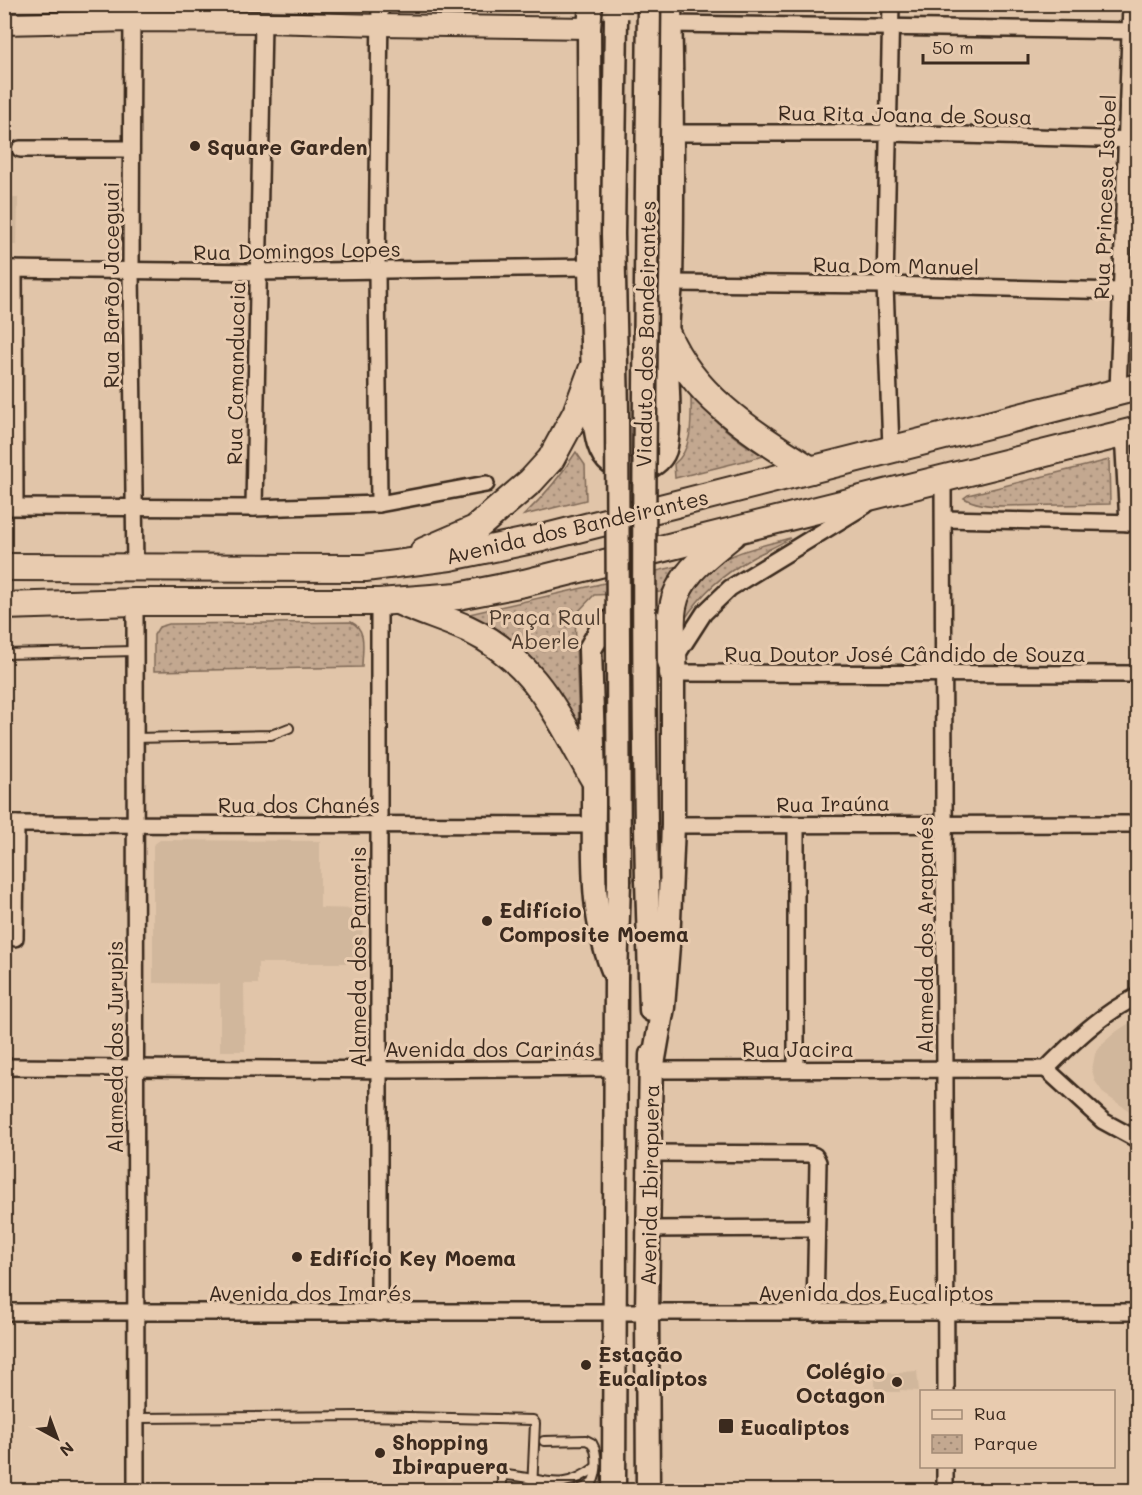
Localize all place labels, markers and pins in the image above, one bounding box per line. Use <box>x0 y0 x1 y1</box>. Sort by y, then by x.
place label: Square Garden <box>207 133 368 160</box>
marker: Square Garden <box>188 139 202 153</box>
place label: Edifício Composite Moema <box>499 896 689 947</box>
marker: Edifício Composite Moema <box>480 914 494 928</box>
place label: Edifício Key Moema <box>309 1244 516 1272</box>
marker: Edifício Key Moema <box>290 1250 304 1264</box>
place label: Estação Eucaliptos <box>598 1340 708 1391</box>
place label: Colégio Octagon <box>796 1357 885 1408</box>
marker: Estação Eucaliptos <box>579 1358 593 1372</box>
marker: Colégio Octagon <box>890 1375 904 1389</box>
place label: Eucaliptos <box>740 1413 850 1440</box>
marker: Eucaliptos <box>717 1417 735 1435</box>
place label: Shopping Ibirapuera <box>392 1428 509 1479</box>
marker: Shopping Ibirapuera <box>373 1446 387 1460</box>

